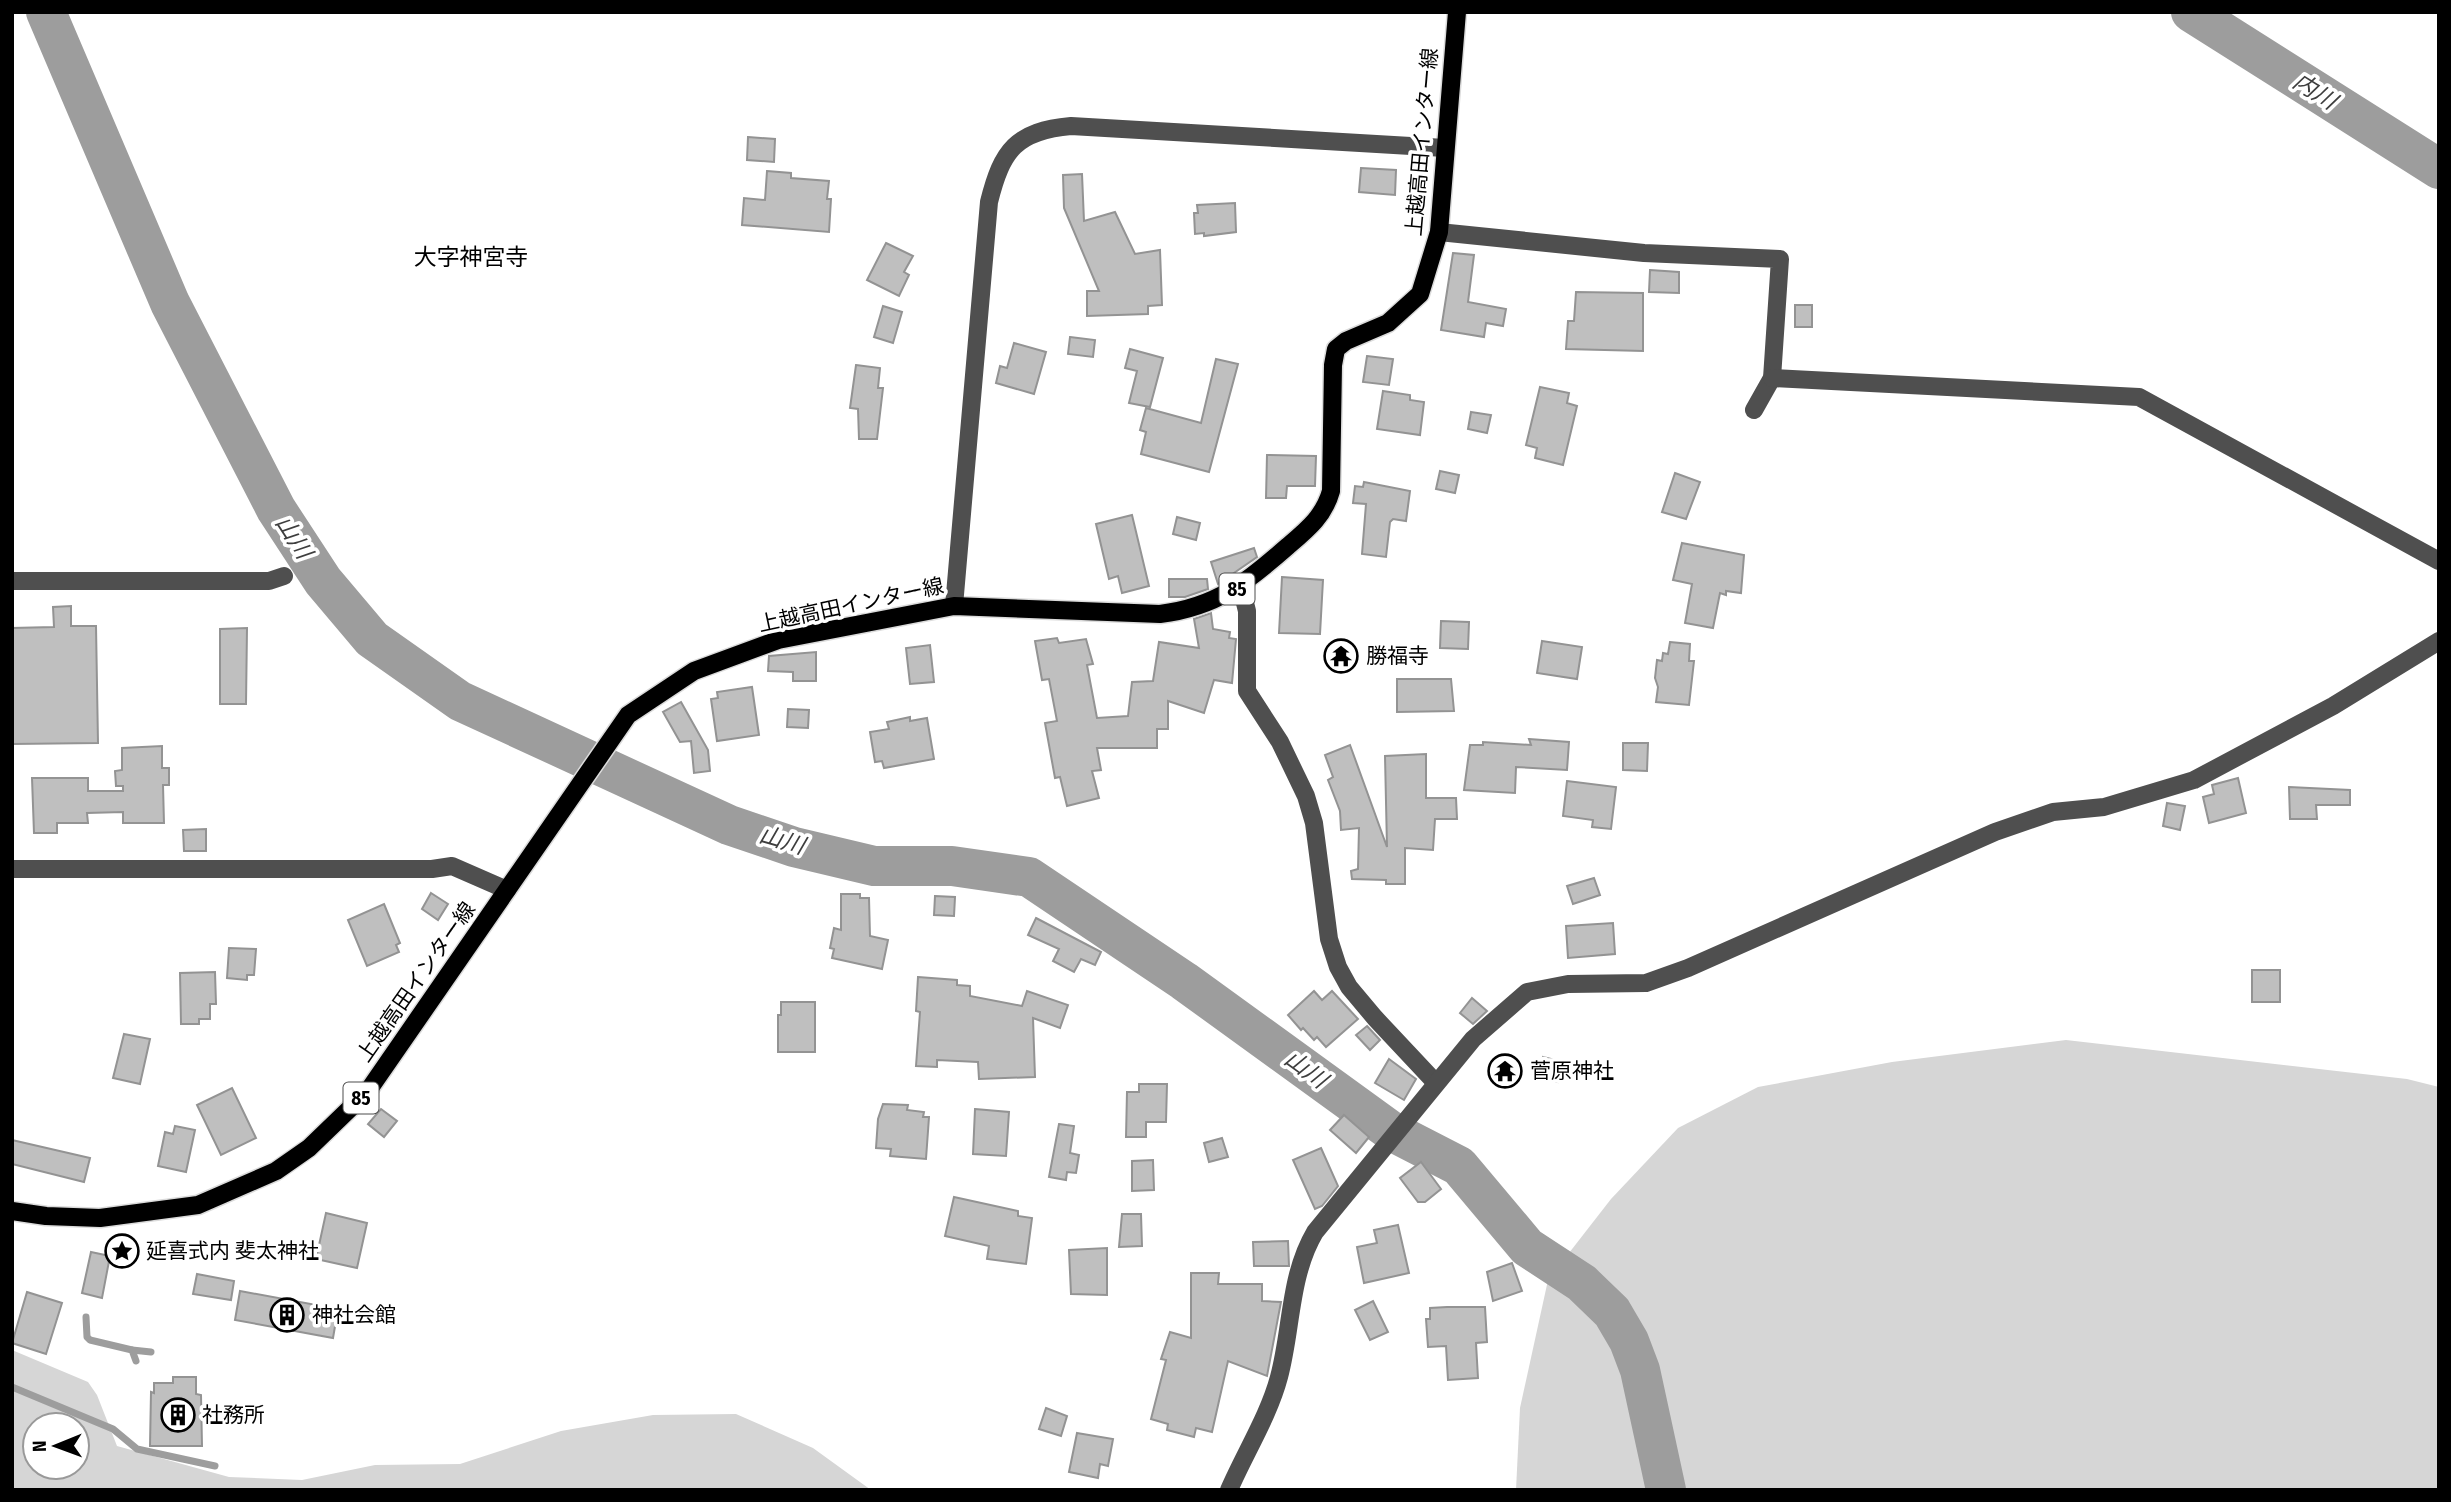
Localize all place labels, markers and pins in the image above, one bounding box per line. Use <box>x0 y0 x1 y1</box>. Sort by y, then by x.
temple icon: 勝福寺 <box>1322 637 1360 675</box>
place label: 勝福寺 <box>1366 643 1429 669</box>
temple icon: 菅原神社 <box>1486 1052 1524 1090</box>
place label: 菅原神社 <box>1530 1058 1614 1084</box>
place icon: 延喜式内 斐太神社 <box>103 1232 141 1270</box>
place label: 延喜式内 斐太神社 <box>146 1238 319 1264</box>
building icon: 神社会館 <box>268 1296 306 1334</box>
place label: 神社会館 <box>312 1302 396 1328</box>
building icon: 社務所 <box>159 1396 197 1434</box>
place label: 社務所 <box>202 1402 265 1428</box>

